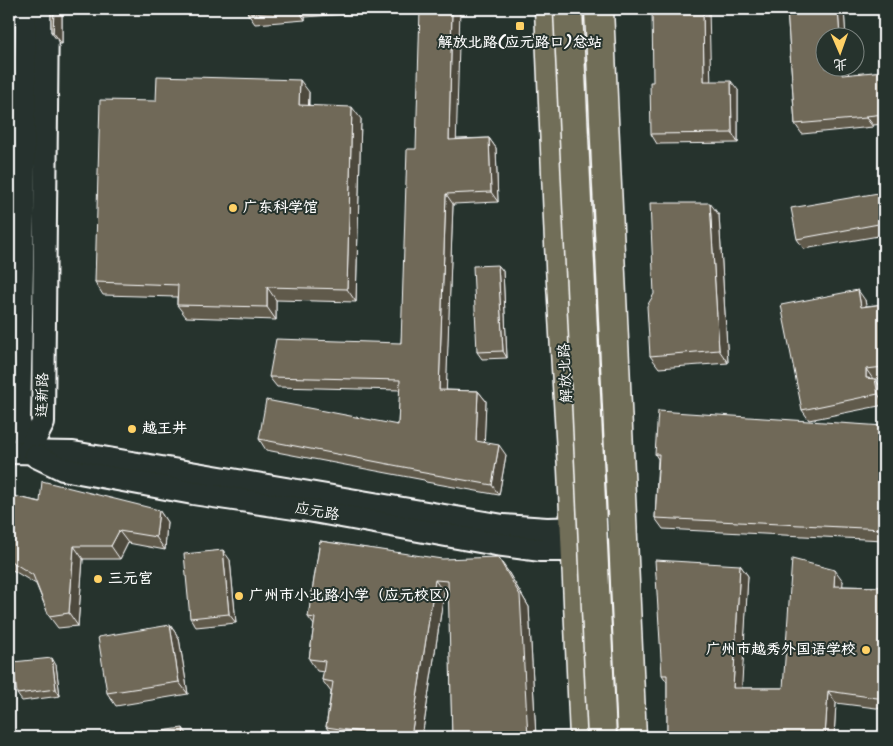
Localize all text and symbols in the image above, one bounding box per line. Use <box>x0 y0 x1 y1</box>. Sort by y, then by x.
marker: 解放北路(应元路口)总站 <box>514 20 526 32</box>
north arrow <box>816 28 866 78</box>
place label: 解放北路(应元路口)总站 <box>437 31 603 55</box>
text: 北 <box>833 53 848 75</box>
place label: 广东科学馆 <box>243 196 318 220</box>
marker: 广东科学馆 <box>227 202 239 214</box>
street label: 解放北路 <box>552 342 580 404</box>
street label: 连新路 <box>31 372 55 418</box>
place label: 越王井 <box>142 417 187 441</box>
marker: 越王井 <box>126 423 138 435</box>
street label: 应元路 <box>293 496 341 528</box>
place label: 三元宫 <box>108 567 153 591</box>
marker: 三元宫 <box>92 573 104 585</box>
place label: 广州市小北路小学（应元校区） <box>249 584 459 608</box>
marker: 广州市小北路小学（应元校区） <box>233 590 245 602</box>
place label: 广州市越秀外国语学校 <box>706 638 856 662</box>
marker: 广州市越秀外国语学校 <box>860 644 872 656</box>

